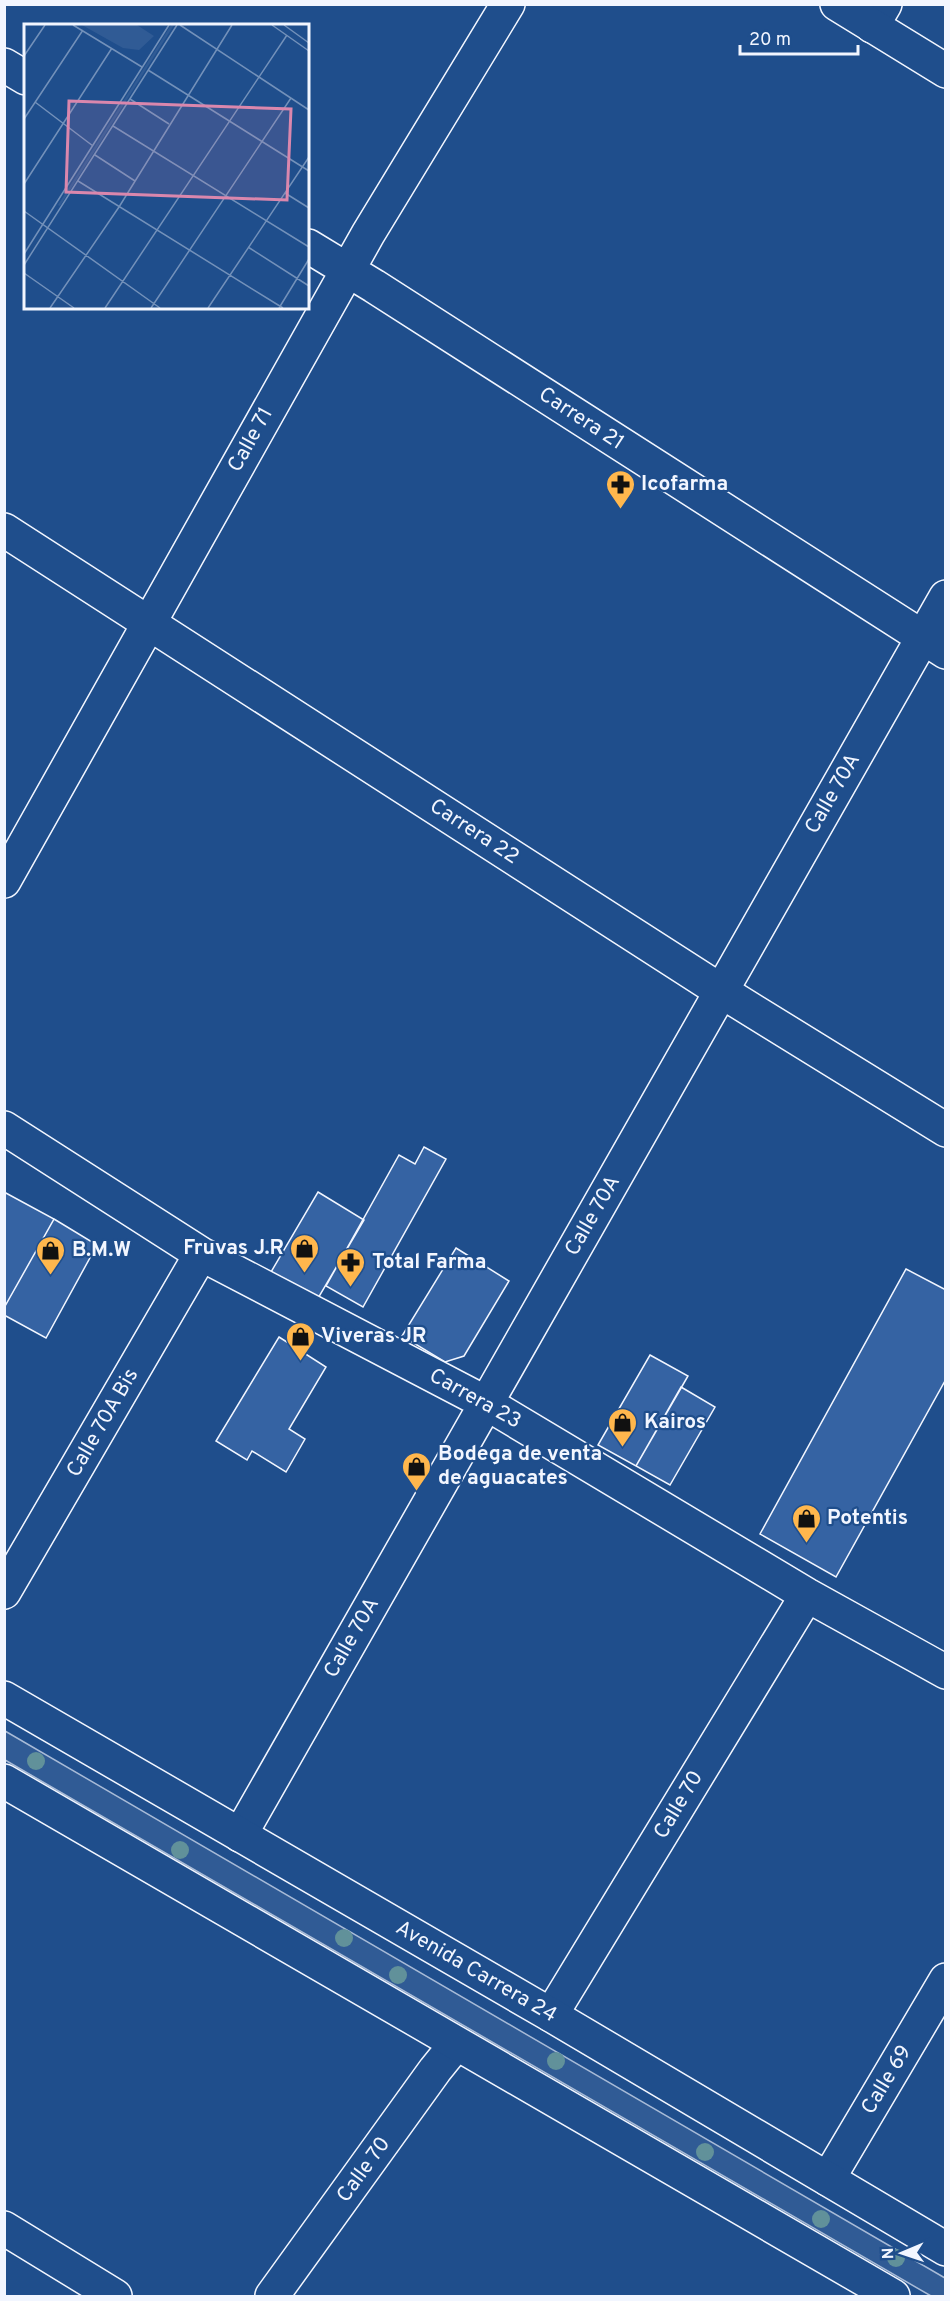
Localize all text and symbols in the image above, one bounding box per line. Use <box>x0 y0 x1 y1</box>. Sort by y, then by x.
scale bar <box>740 18 858 56</box>
inset map <box>24 24 309 309</box>
text: 20 m <box>749 29 791 52</box>
street label: Carrera 21 <box>533 381 629 457</box>
street label: Calle 71 <box>222 403 280 477</box>
pharmacy icon: Icofarma <box>604 468 636 510</box>
place label: Icofarma <box>641 471 728 498</box>
street label: Calle 70A <box>799 749 867 839</box>
street label: Carrera 22 <box>424 793 524 871</box>
street label: Calle 70A <box>559 1171 627 1261</box>
shop icon: Fruvas J.R <box>289 1232 321 1274</box>
shop icon: B.M.W <box>35 1234 67 1276</box>
place label: Fruvas J.R <box>183 1235 284 1262</box>
place label: B.M.W <box>72 1237 131 1264</box>
pharmacy icon: Total Farma <box>335 1246 367 1288</box>
place label: Total Farma <box>372 1249 486 1276</box>
shop icon: Viveras JR <box>284 1320 316 1362</box>
place label: Viveras JR <box>321 1323 426 1350</box>
street label: Carrera 23 <box>424 1363 526 1435</box>
street label: Calle 70A Bis <box>61 1364 145 1482</box>
shop icon: Kairos <box>607 1406 639 1448</box>
place label: Kairos <box>644 1409 706 1436</box>
place label: Bodega de venta de aguacates <box>438 1441 602 1492</box>
shop icon: Bodega de venta de aguacates <box>401 1450 433 1492</box>
shop icon: Potentis <box>790 1502 822 1544</box>
place label: Potentis <box>827 1505 908 1532</box>
street label: Calle 70A <box>318 1593 386 1683</box>
street label: Calle 70 <box>648 1766 710 1844</box>
street label: Avenida Carrera 24 <box>391 1915 561 2029</box>
street label: Calle 69 <box>856 2040 918 2120</box>
street label: Calle 70 <box>331 2132 397 2208</box>
north arrow <box>872 2223 932 2283</box>
text: N <box>879 2247 899 2260</box>

